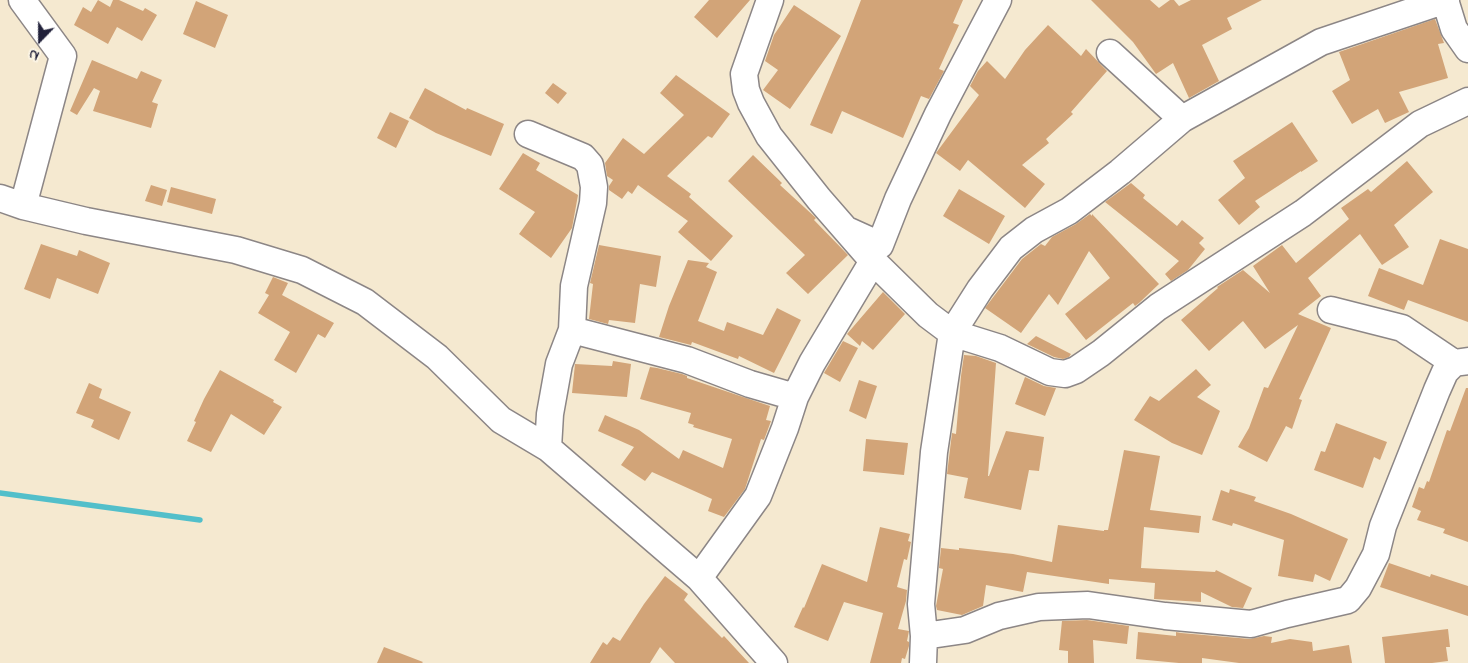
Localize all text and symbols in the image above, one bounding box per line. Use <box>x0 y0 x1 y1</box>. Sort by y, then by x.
north arrow <box>15 15 65 65</box>
text: N <box>26 43 43 66</box>

